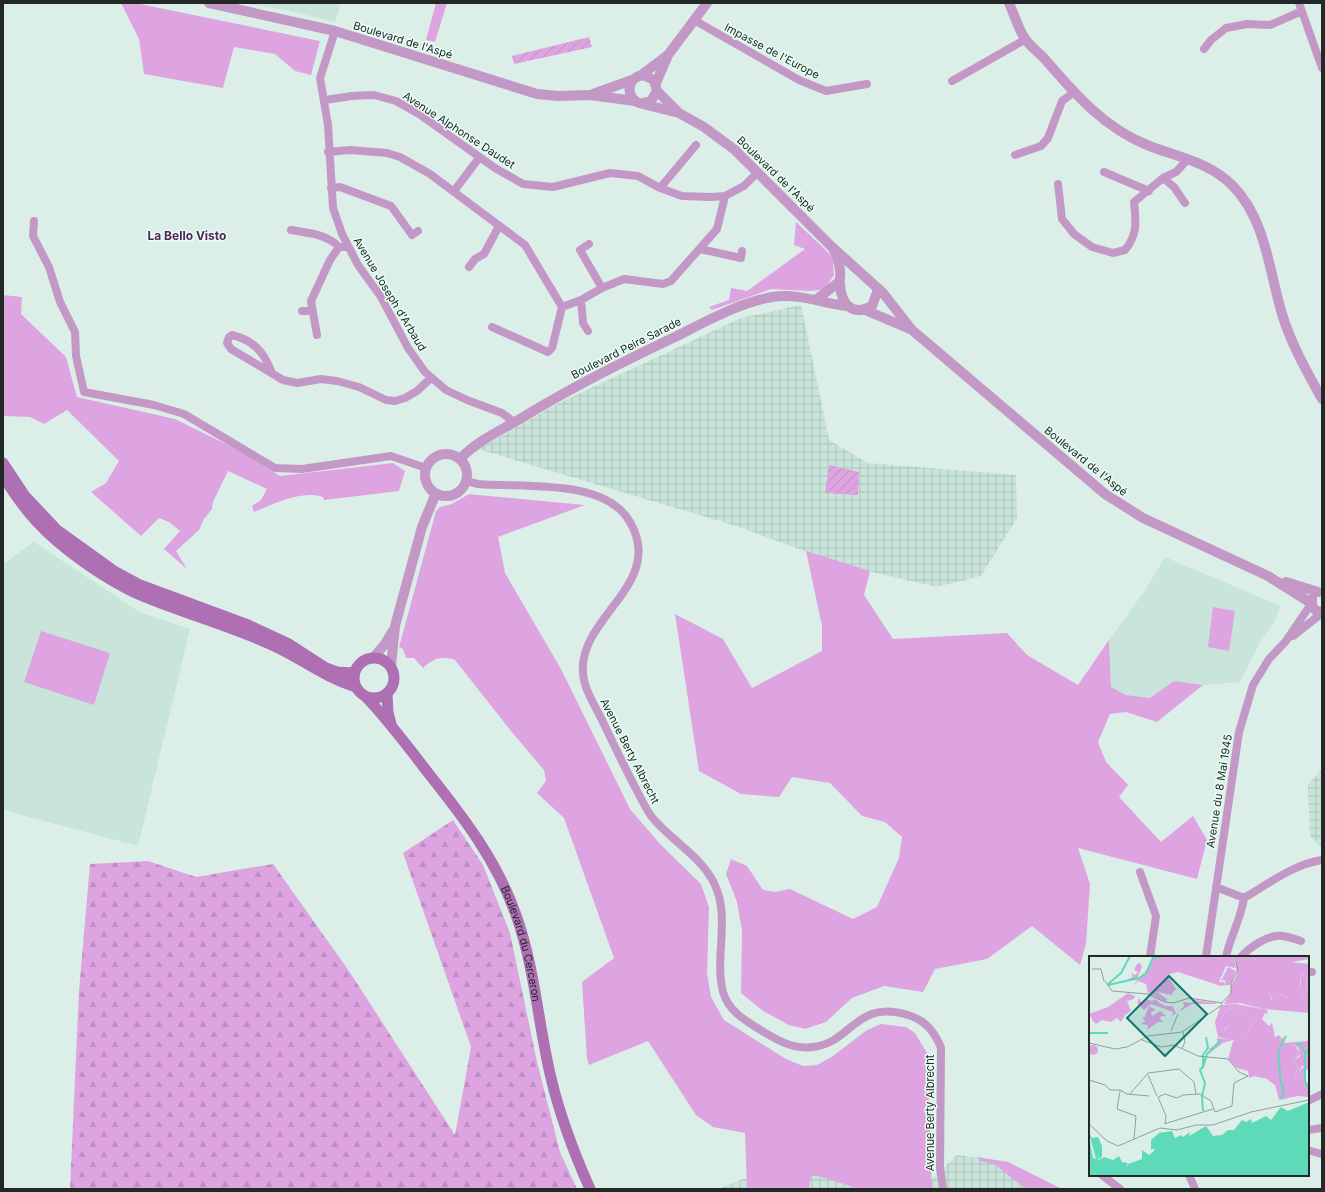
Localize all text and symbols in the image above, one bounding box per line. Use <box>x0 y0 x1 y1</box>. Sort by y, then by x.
street label: Boulevard de l'Aspé <box>352 18 454 62</box>
street label: Impasse de l'Europe <box>722 20 822 82</box>
street label: Avenue Alphonse Daudet <box>400 88 518 172</box>
street label: Boulevard de l'Aspé <box>734 133 818 215</box>
district label: La Bello Visto <box>148 228 226 243</box>
street label: Avenue Joseph d'Arbaud <box>350 234 430 354</box>
street label: Boulevard Peire Sarade <box>569 314 683 382</box>
street label: Boulevard de l'Aspé <box>1042 423 1130 499</box>
street label: Avenue Berty Albrecht <box>597 696 663 806</box>
street label: Avenue du 8 Mai 1945 <box>1203 733 1235 849</box>
street label: Boulevard du Cerceron <box>498 883 544 1003</box>
inset map <box>1089 956 1309 1176</box>
street label: Avenue Berty Albrecht <box>923 1054 937 1171</box>

